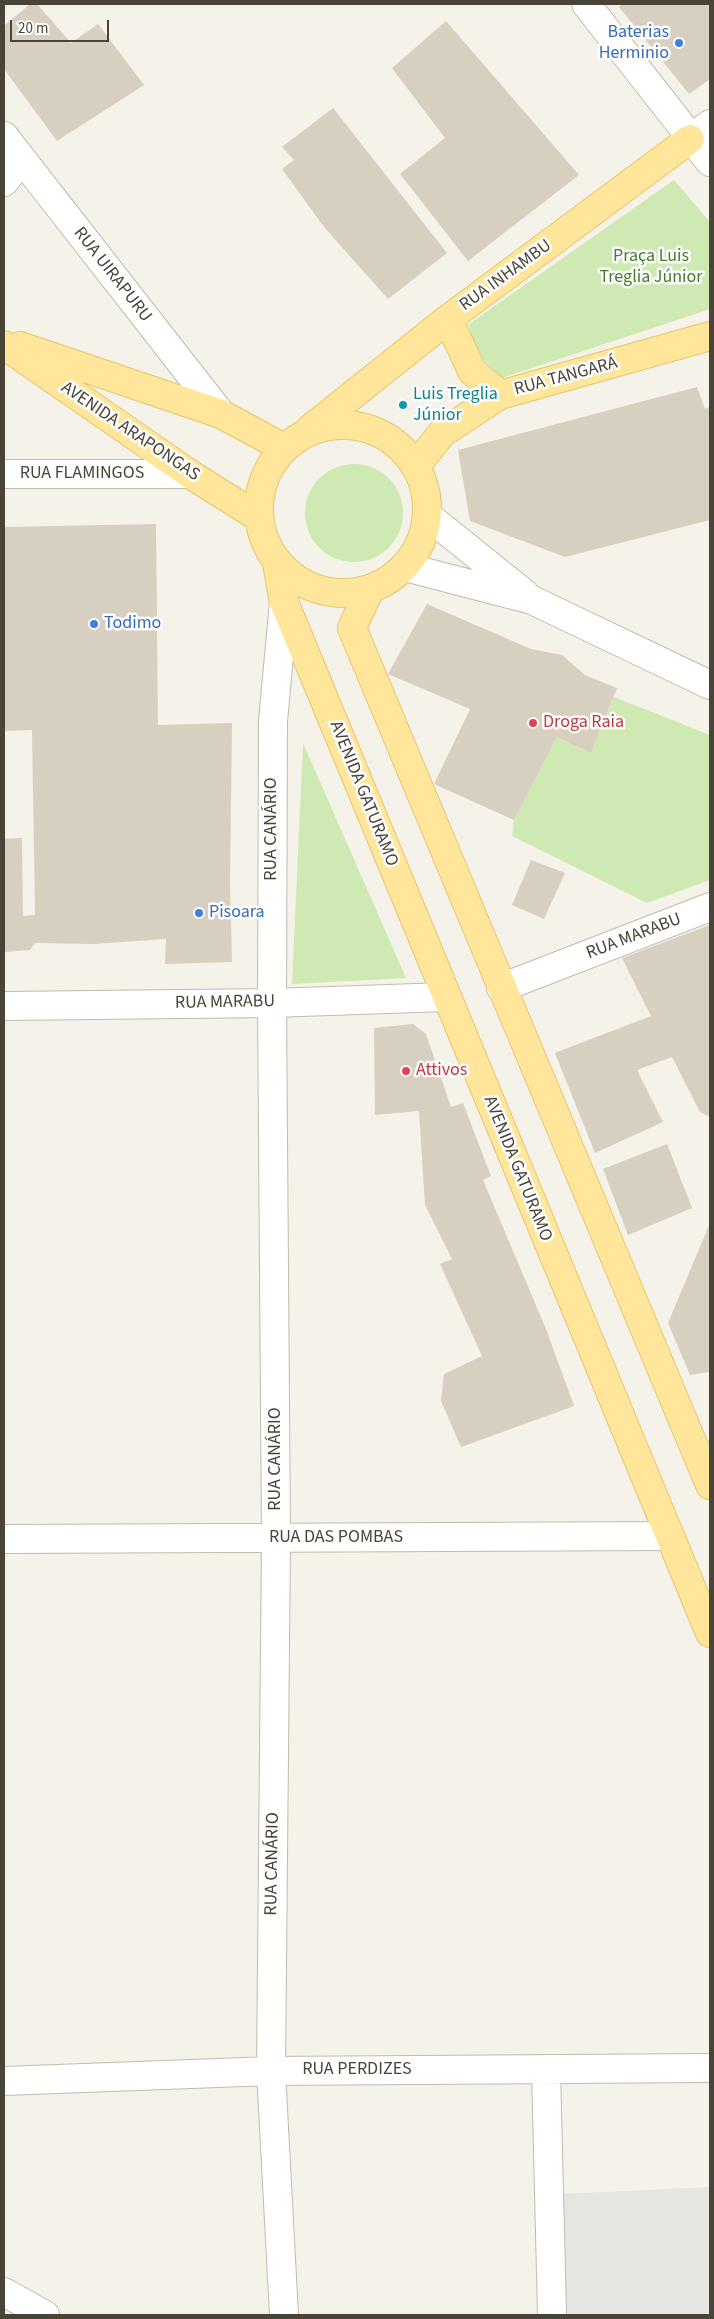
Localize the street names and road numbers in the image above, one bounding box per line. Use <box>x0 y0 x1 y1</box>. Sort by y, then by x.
street label: RUA UIRAPURU <box>68 223 156 327</box>
street label: RUA INHAMBU <box>456 235 556 317</box>
street label: RUA TANGARÁ <box>512 353 620 401</box>
street label: AVENIDA ARAPONGAS <box>56 378 204 486</box>
street label: RUA FLAMINGOS <box>20 463 144 485</box>
street label: AVENIDA GATURAMO <box>324 718 402 870</box>
street label: RUA CANÁRIO <box>261 777 283 881</box>
street label: RUA MARABU <box>583 909 685 965</box>
street label: RUA MARABU <box>175 991 275 1015</box>
street label: AVENIDA GATURAMO <box>478 1093 556 1245</box>
street label: RUA CANÁRIO <box>265 1407 287 1511</box>
street label: RUA DAS POMBAS <box>269 1527 403 1549</box>
street label: RUA CANÁRIO <box>261 1812 285 1916</box>
street label: RUA PERDIZES <box>302 2059 412 2081</box>

